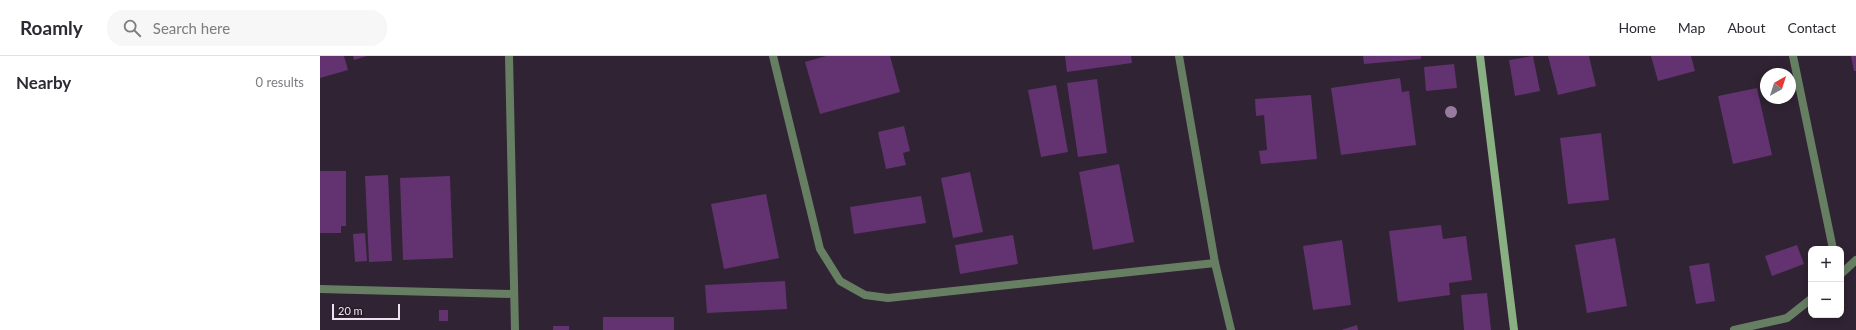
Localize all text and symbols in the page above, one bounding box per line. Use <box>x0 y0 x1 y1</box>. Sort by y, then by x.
search box <box>107 10 387 46</box>
text: Roamly <box>20 16 83 39</box>
icon: search <box>121 17 143 39</box>
text: Search here <box>153 19 230 37</box>
text: Home <box>1618 19 1656 36</box>
text: Map <box>1678 19 1705 36</box>
text: About <box>1727 19 1765 36</box>
text: Contact <box>1787 19 1836 36</box>
north arrow <box>1760 68 1796 104</box>
text: Nearby <box>16 72 71 93</box>
text: 0 results <box>256 74 304 90</box>
map controls <box>1808 246 1844 318</box>
button: + <box>1808 246 1844 282</box>
button: − <box>1808 282 1844 318</box>
scale bar <box>332 302 400 321</box>
text: 20 m <box>338 304 363 317</box>

